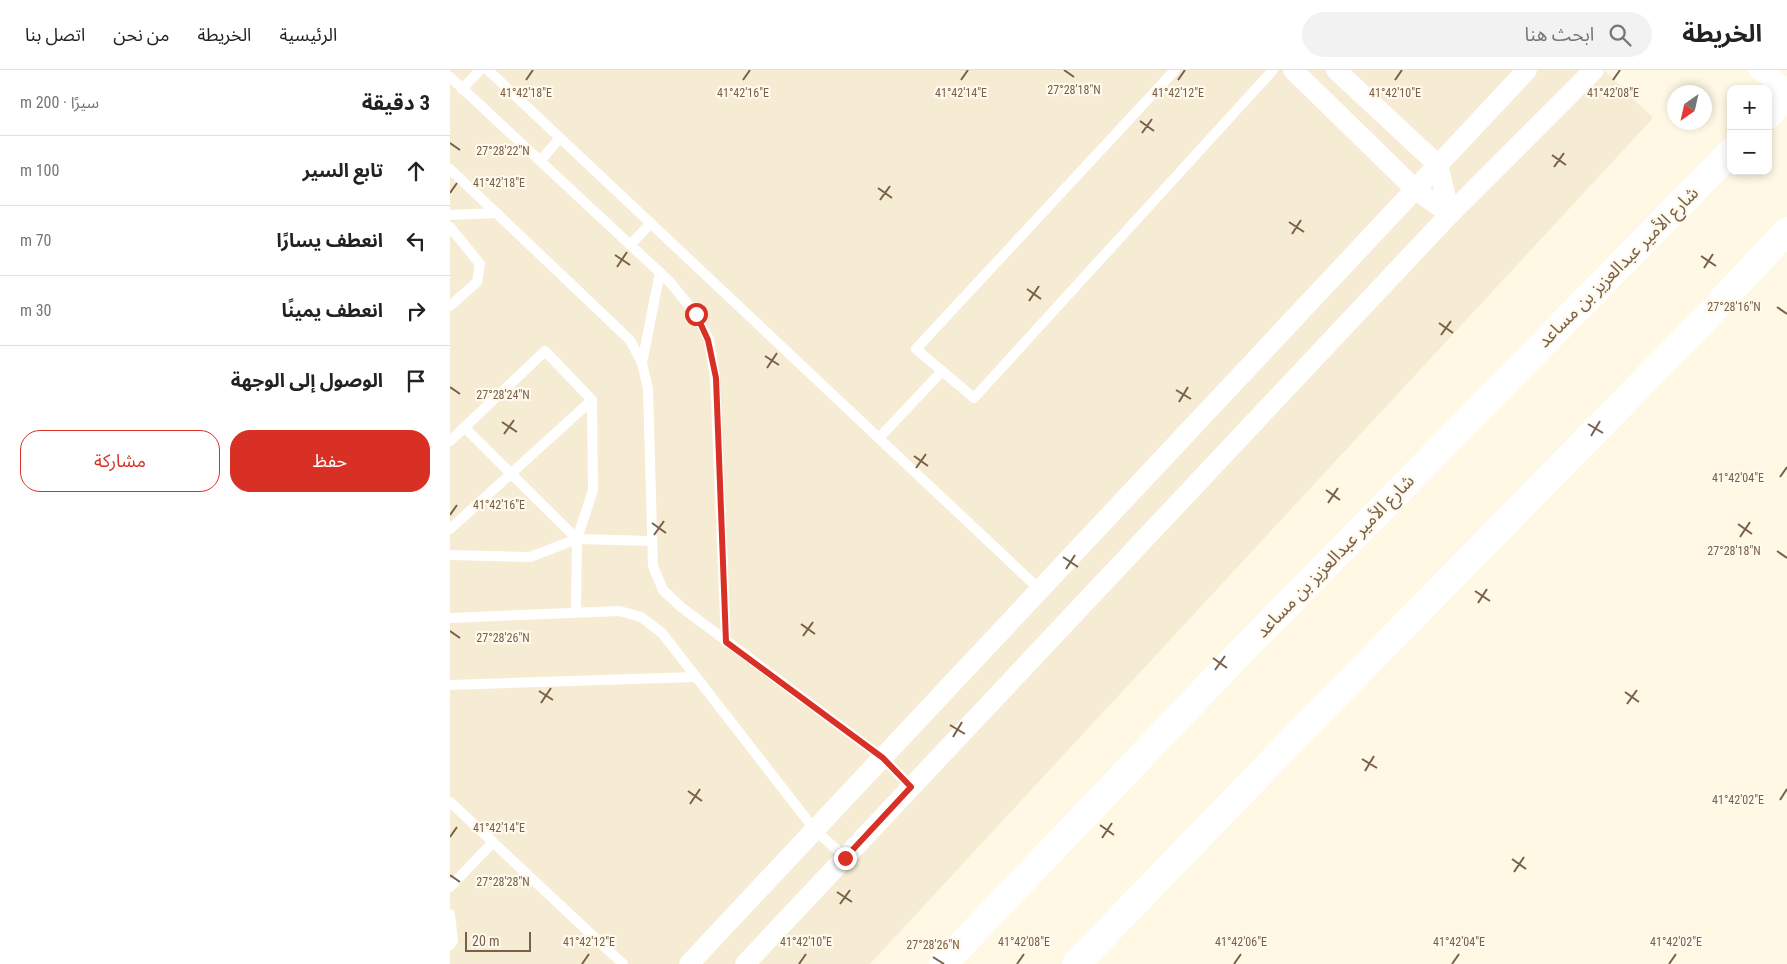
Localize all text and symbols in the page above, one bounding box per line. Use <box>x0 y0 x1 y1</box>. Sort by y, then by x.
search box <box>1302 12 1652 57</box>
text: الخريطة <box>1682 20 1762 48</box>
icon: search <box>1606 21 1634 49</box>
text: ابحث هنا <box>1524 23 1594 46</box>
text: اتصل بنا <box>25 24 85 45</box>
text: من نحن <box>113 24 169 45</box>
text: الخريطة <box>197 24 251 45</box>
text: الرئيسية <box>279 24 337 45</box>
text: 27°28'18"N <box>1047 83 1101 97</box>
north arrow <box>1667 85 1712 130</box>
map controls <box>1727 85 1772 175</box>
button: + <box>1727 85 1772 130</box>
text: 41°42'18"E <box>500 86 552 100</box>
text: 41°42'16"E <box>717 86 769 100</box>
text: 41°42'14"E <box>935 86 987 100</box>
text: 41°42'12"E <box>1152 86 1204 100</box>
text: 41°42'10"E <box>1369 86 1421 100</box>
text: 41°42'08"E <box>1587 86 1639 100</box>
text: 3 دقيقة <box>362 91 430 115</box>
text: سيرًا · 200 m <box>20 93 99 112</box>
button: − <box>1727 130 1772 175</box>
text: 27°28'22"N <box>476 144 530 158</box>
icon: ahead <box>402 157 430 185</box>
text: تابع السير <box>302 159 383 182</box>
text: 100 m <box>20 161 59 180</box>
text: 41°42'18"E <box>473 176 525 190</box>
street label: شارع الأمير عبدالعزيز بن مساعد <box>1533 182 1705 354</box>
icon: left <box>402 227 430 255</box>
text: انعطف يسارًا <box>277 229 383 252</box>
text: 70 m <box>20 231 52 250</box>
icon: right <box>402 297 430 325</box>
text: انعطف يمينًا <box>281 299 383 322</box>
text: 27°28'16"N <box>1707 300 1761 314</box>
text: 30 m <box>20 301 52 320</box>
route start <box>685 303 708 326</box>
icon: arrive <box>402 367 430 395</box>
text: الوصول إلى الوجهة <box>231 369 383 392</box>
text: 27°28'24"N <box>476 388 530 402</box>
button: مشاركة <box>20 430 220 492</box>
button: حفظ <box>230 430 430 492</box>
street label: شارع الأمير عبدالعزيز بن مساعد <box>1251 470 1421 644</box>
text: 41°42'04"E <box>1712 471 1764 485</box>
text: 41°42'16"E <box>473 498 525 512</box>
text: 27°28'18"N <box>1707 544 1761 558</box>
text: 27°28'26"N <box>476 631 530 645</box>
text: 41°42'02"E <box>1712 793 1764 807</box>
text: 41°42'14"E <box>473 821 525 835</box>
route end <box>834 847 857 870</box>
text: 27°28'28"N <box>476 875 530 889</box>
scale bar <box>465 929 531 952</box>
text: 20 m <box>472 933 500 949</box>
text: 41°42'12"E <box>563 935 615 949</box>
text: 41°42'10"E <box>780 935 832 949</box>
text: 41°42'08"E <box>998 935 1050 949</box>
text: 41°42'06"E <box>1215 935 1267 949</box>
text: 41°42'04"E <box>1433 935 1485 949</box>
text: 41°42'02"E <box>1650 935 1702 949</box>
text: 27°28'26"N <box>906 938 960 952</box>

